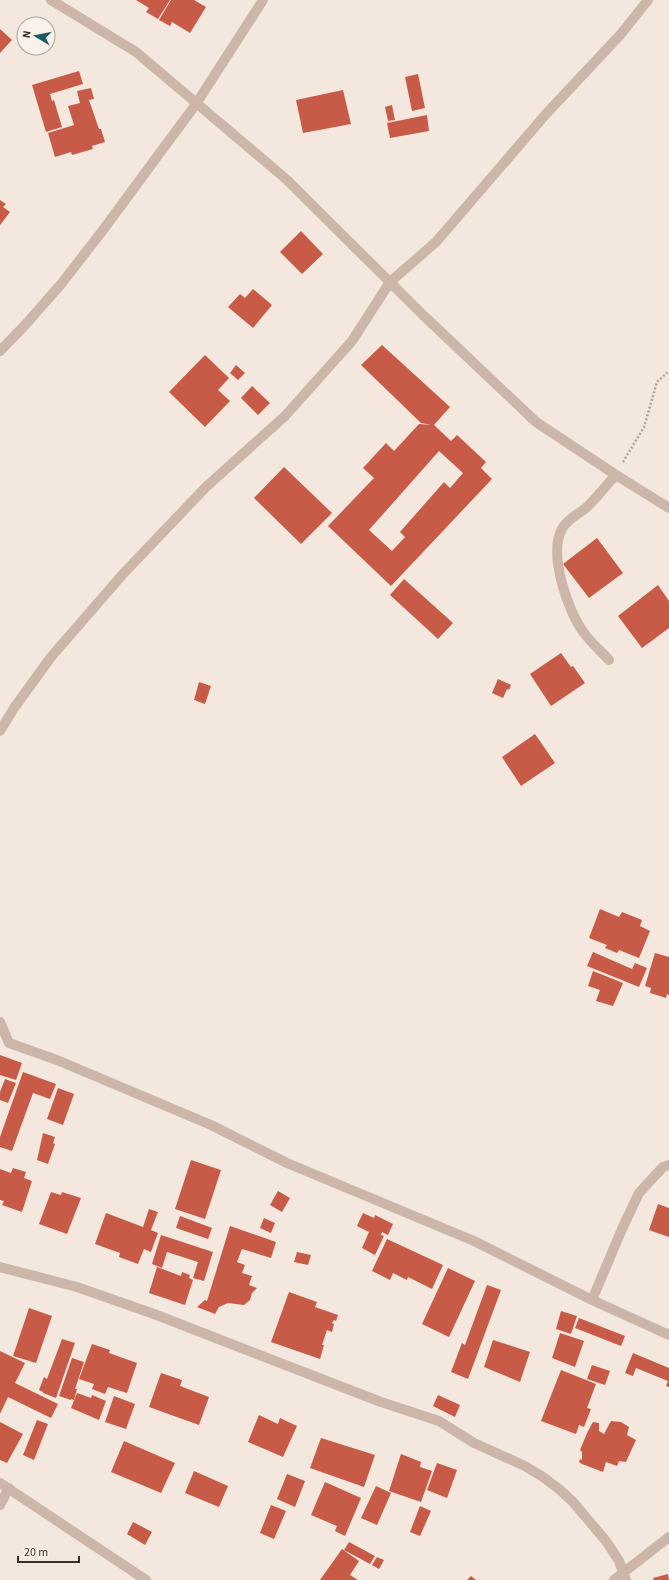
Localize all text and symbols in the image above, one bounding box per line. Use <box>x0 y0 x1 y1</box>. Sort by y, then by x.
north arrow <box>16 16 56 56</box>
text: N <box>19 29 35 39</box>
scale bar <box>18 1538 79 1564</box>
text: 20 m <box>24 1544 48 1561</box>

